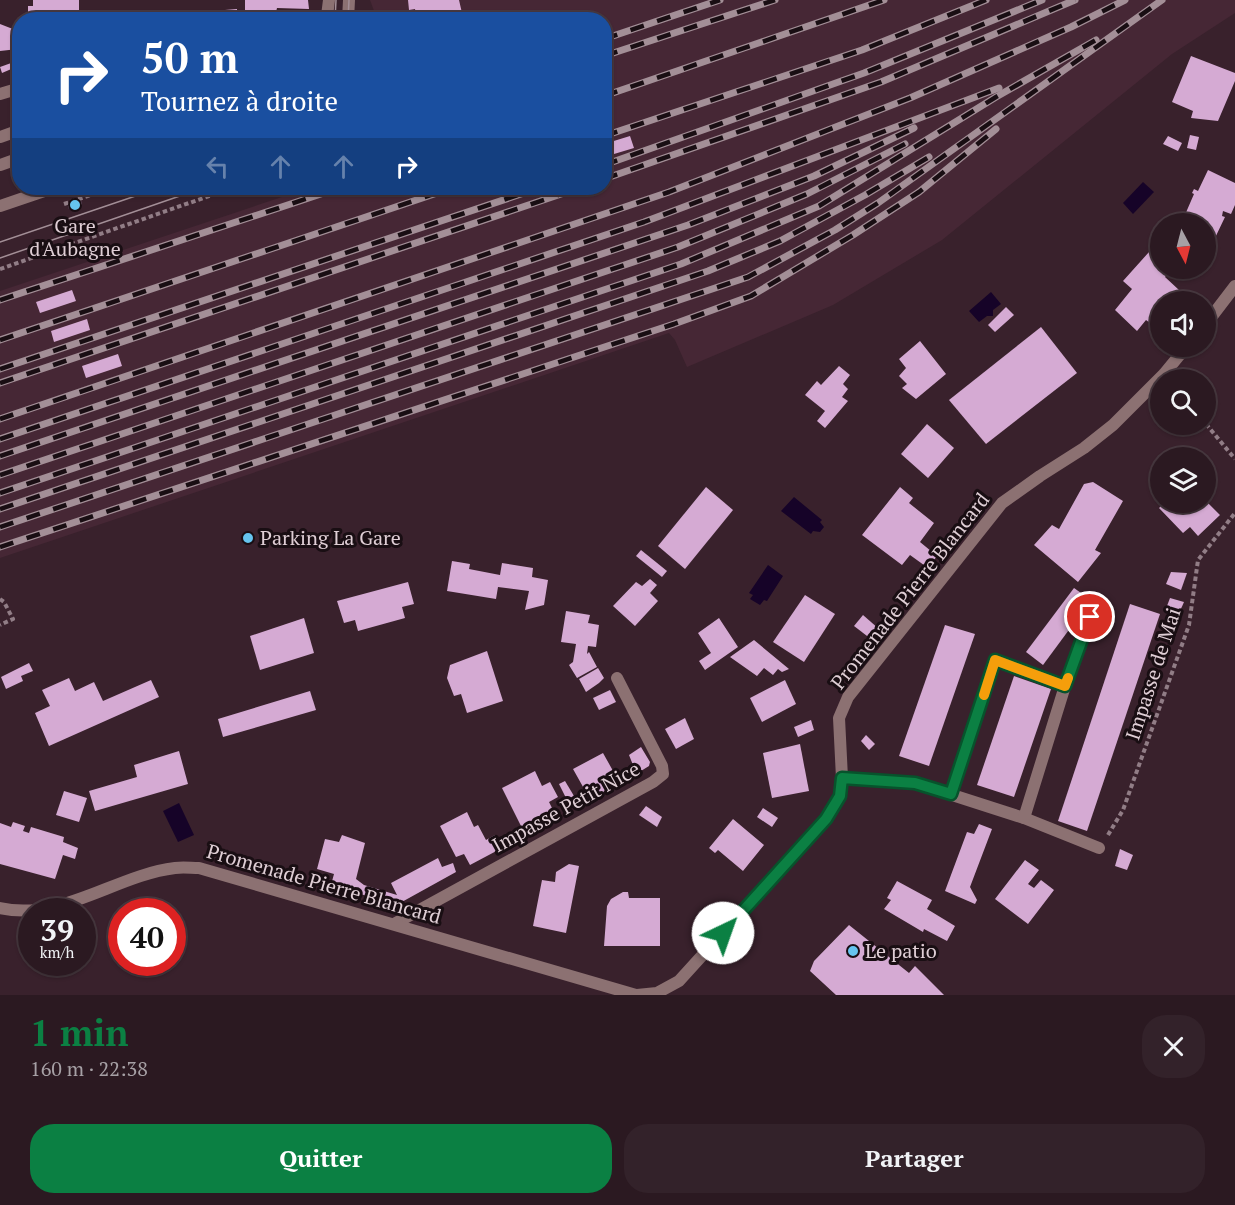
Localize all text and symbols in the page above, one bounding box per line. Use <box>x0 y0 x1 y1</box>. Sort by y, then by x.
text: 50 m <box>141 29 239 85</box>
icon: right <box>42 36 120 114</box>
text: Tournez à droite <box>141 83 338 119</box>
icon: left <box>201 150 234 183</box>
icon: ahead <box>264 150 297 183</box>
icon: ahead <box>327 150 360 183</box>
icon: right <box>390 150 423 183</box>
marker: Gare d'Aubagne <box>68 198 82 212</box>
place label: Gare d'Aubagne <box>29 212 121 262</box>
north arrow <box>1150 213 1216 279</box>
map controls <box>1150 213 1216 513</box>
button: sound <box>1150 291 1216 357</box>
button: search <box>1150 369 1216 435</box>
button: layers <box>1150 447 1216 513</box>
street label: Promenade Pierre Blancard <box>824 487 995 695</box>
place label: Parking La Gare <box>260 524 401 551</box>
marker: Parking La Gare <box>241 531 255 545</box>
pin <box>1064 591 1115 642</box>
icon: arrive <box>1073 600 1106 633</box>
street label: Impasse de Mai <box>1118 604 1187 743</box>
street label: Impasse Petit Nice <box>487 755 644 858</box>
street label: Promenade Pierre Blancard <box>204 837 445 930</box>
speed limit sign: 40 <box>108 898 186 976</box>
position arrow <box>691 901 755 965</box>
text: 39 <box>40 910 74 950</box>
place label: Le patio <box>865 937 937 964</box>
text: km/h <box>40 942 74 962</box>
marker: Le patio <box>846 944 860 958</box>
text: 1 min <box>30 1009 128 1056</box>
button: close <box>1142 1015 1205 1078</box>
text: 160 m · 22:38 <box>30 1055 148 1082</box>
button: Quitter <box>30 1124 612 1193</box>
button: Partager <box>624 1124 1205 1193</box>

